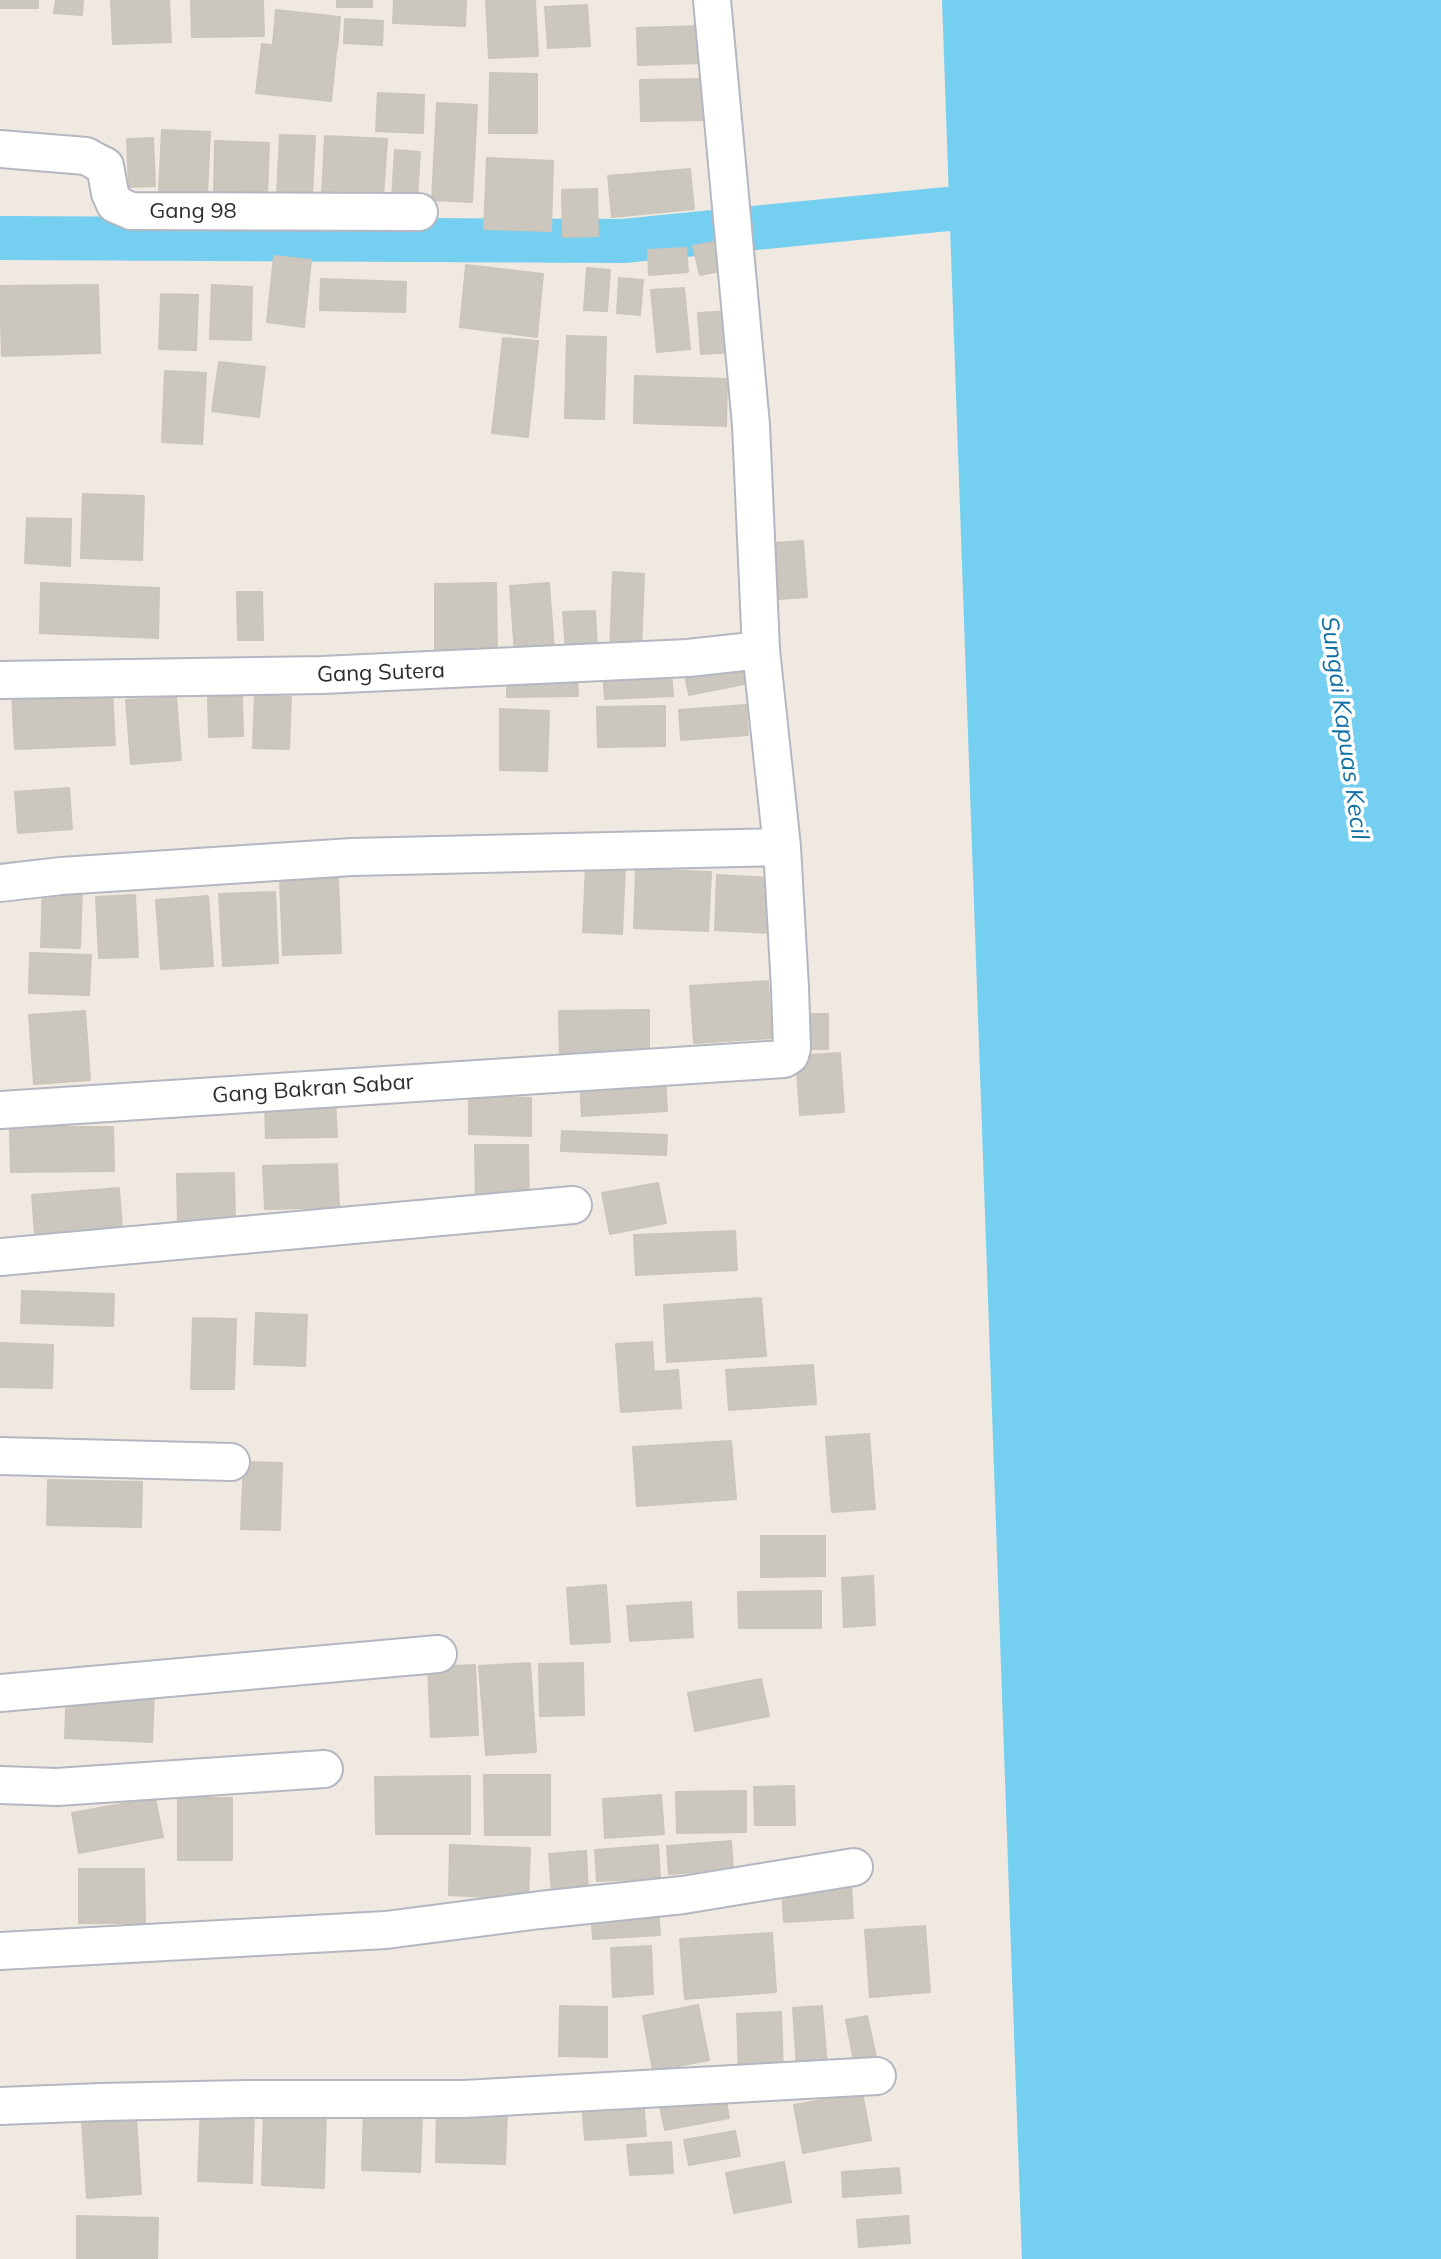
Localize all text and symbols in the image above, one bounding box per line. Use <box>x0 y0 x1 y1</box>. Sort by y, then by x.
street label: Gang 98 <box>149 198 237 224</box>
water label: Sungai Kapuas Kecil <box>1314 614 1374 842</box>
street label: Gang Sutera <box>316 658 446 688</box>
street label: Gang Bakran Sabar <box>211 1069 415 1109</box>

